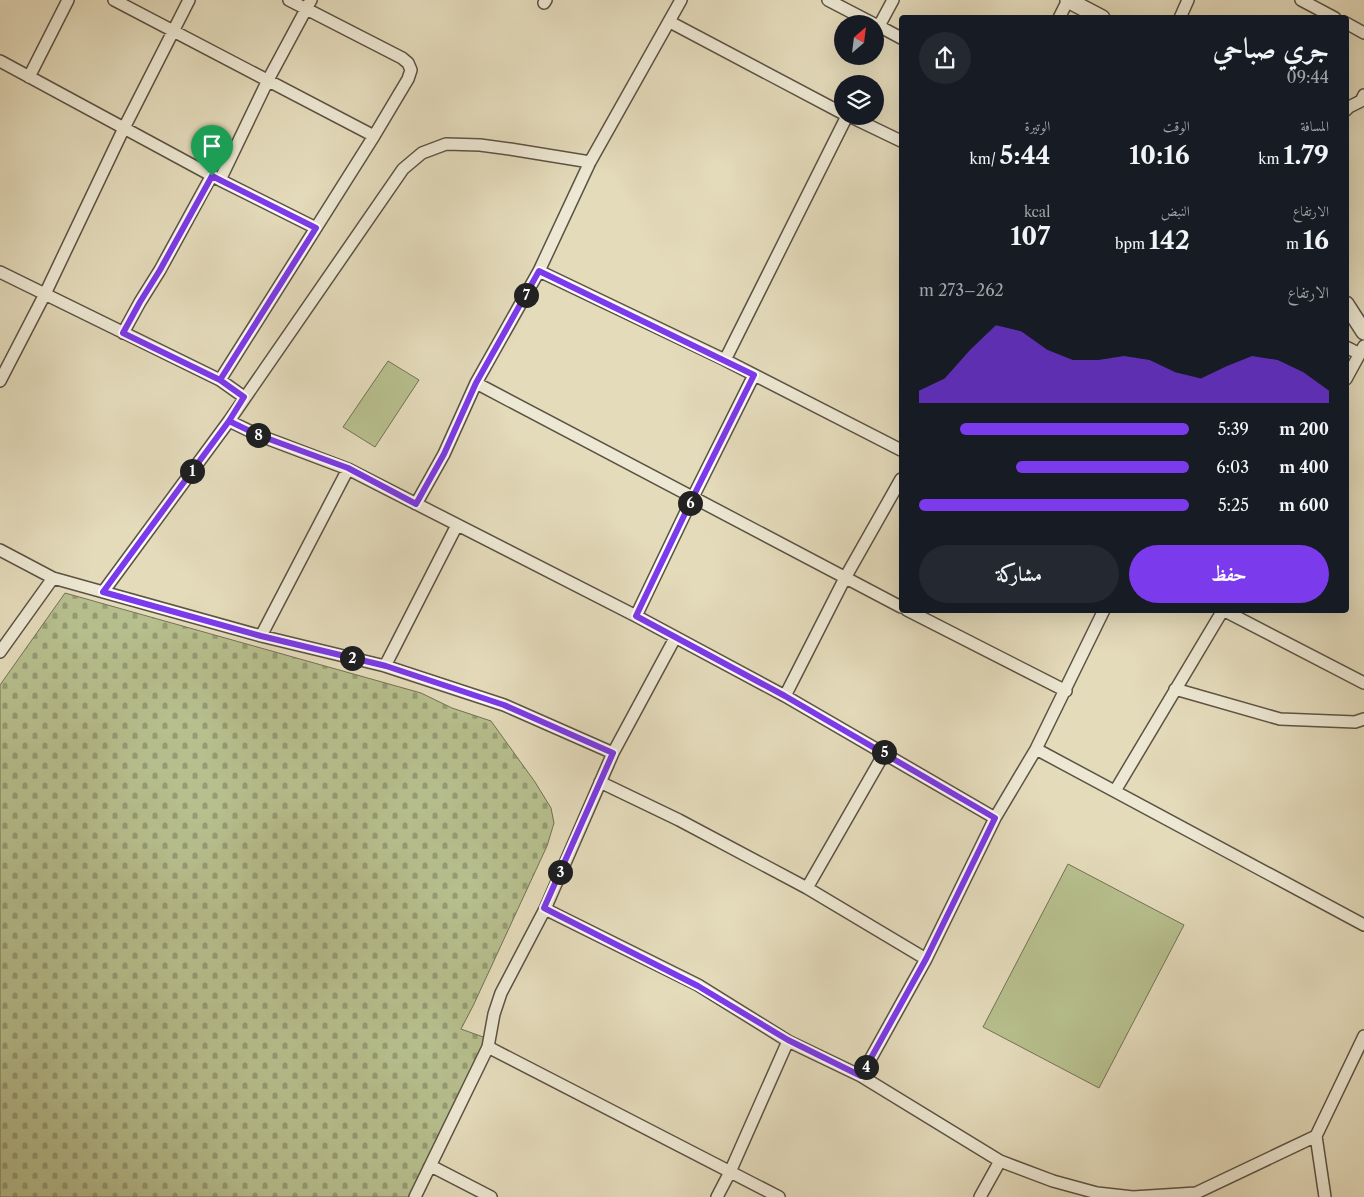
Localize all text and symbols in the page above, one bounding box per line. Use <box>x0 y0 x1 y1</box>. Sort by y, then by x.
north arrow <box>834 15 884 65</box>
map controls <box>834 15 884 125</box>
text: جري صباحي <box>1213 31 1329 65</box>
button: share <box>919 32 971 84</box>
text: 09:44 <box>1286 67 1329 87</box>
button: layers <box>834 75 884 125</box>
text: الوتيرة <box>1025 117 1050 135</box>
text: الوقت <box>1163 117 1190 135</box>
text: المسافة <box>1300 117 1329 135</box>
pin <box>191 125 233 176</box>
icon: arrive <box>198 132 226 160</box>
text: 5:44 <box>999 140 1050 171</box>
text: 10:16 <box>1129 140 1190 171</box>
text: 1.79 <box>1283 140 1329 171</box>
text: /km <box>970 150 999 168</box>
text: km <box>1258 150 1283 168</box>
text: النبض <box>1161 202 1190 220</box>
text: الارتفاع <box>1293 202 1329 220</box>
text: kcal <box>1024 203 1050 221</box>
text: 107 <box>1010 221 1050 252</box>
text: 142 <box>1149 225 1190 256</box>
text: 16 <box>1303 225 1329 256</box>
text: bpm <box>1115 235 1149 253</box>
text: m <box>1286 235 1303 253</box>
text: 262–273 m <box>919 280 1004 300</box>
pin: 7 <box>514 282 538 308</box>
text: الارتفاع <box>1287 282 1329 302</box>
text: 7 <box>523 286 530 304</box>
text: 5:39 <box>1218 419 1249 439</box>
text: 200 m <box>1279 419 1329 439</box>
pin: 8 <box>246 422 270 448</box>
text: 8 <box>254 426 263 444</box>
text: 6:03 <box>1216 457 1249 477</box>
text: 400 m <box>1279 457 1329 477</box>
pin: 1 <box>180 458 204 484</box>
text: 1 <box>189 462 196 480</box>
pin: 6 <box>678 490 702 516</box>
text: 6 <box>686 494 695 512</box>
text: 5:25 <box>1218 495 1249 515</box>
text: 600 m <box>1279 495 1329 515</box>
button: مشاركة <box>919 545 1119 603</box>
button: حفظ <box>1129 545 1329 603</box>
pin: 2 <box>340 646 364 670</box>
text: 2 <box>348 649 357 667</box>
pin: 5 <box>872 740 896 764</box>
text: 5 <box>881 743 888 761</box>
pin: 3 <box>548 860 572 884</box>
text: 3 <box>557 863 564 881</box>
pin: 4 <box>854 1054 878 1080</box>
text: 4 <box>862 1058 871 1076</box>

